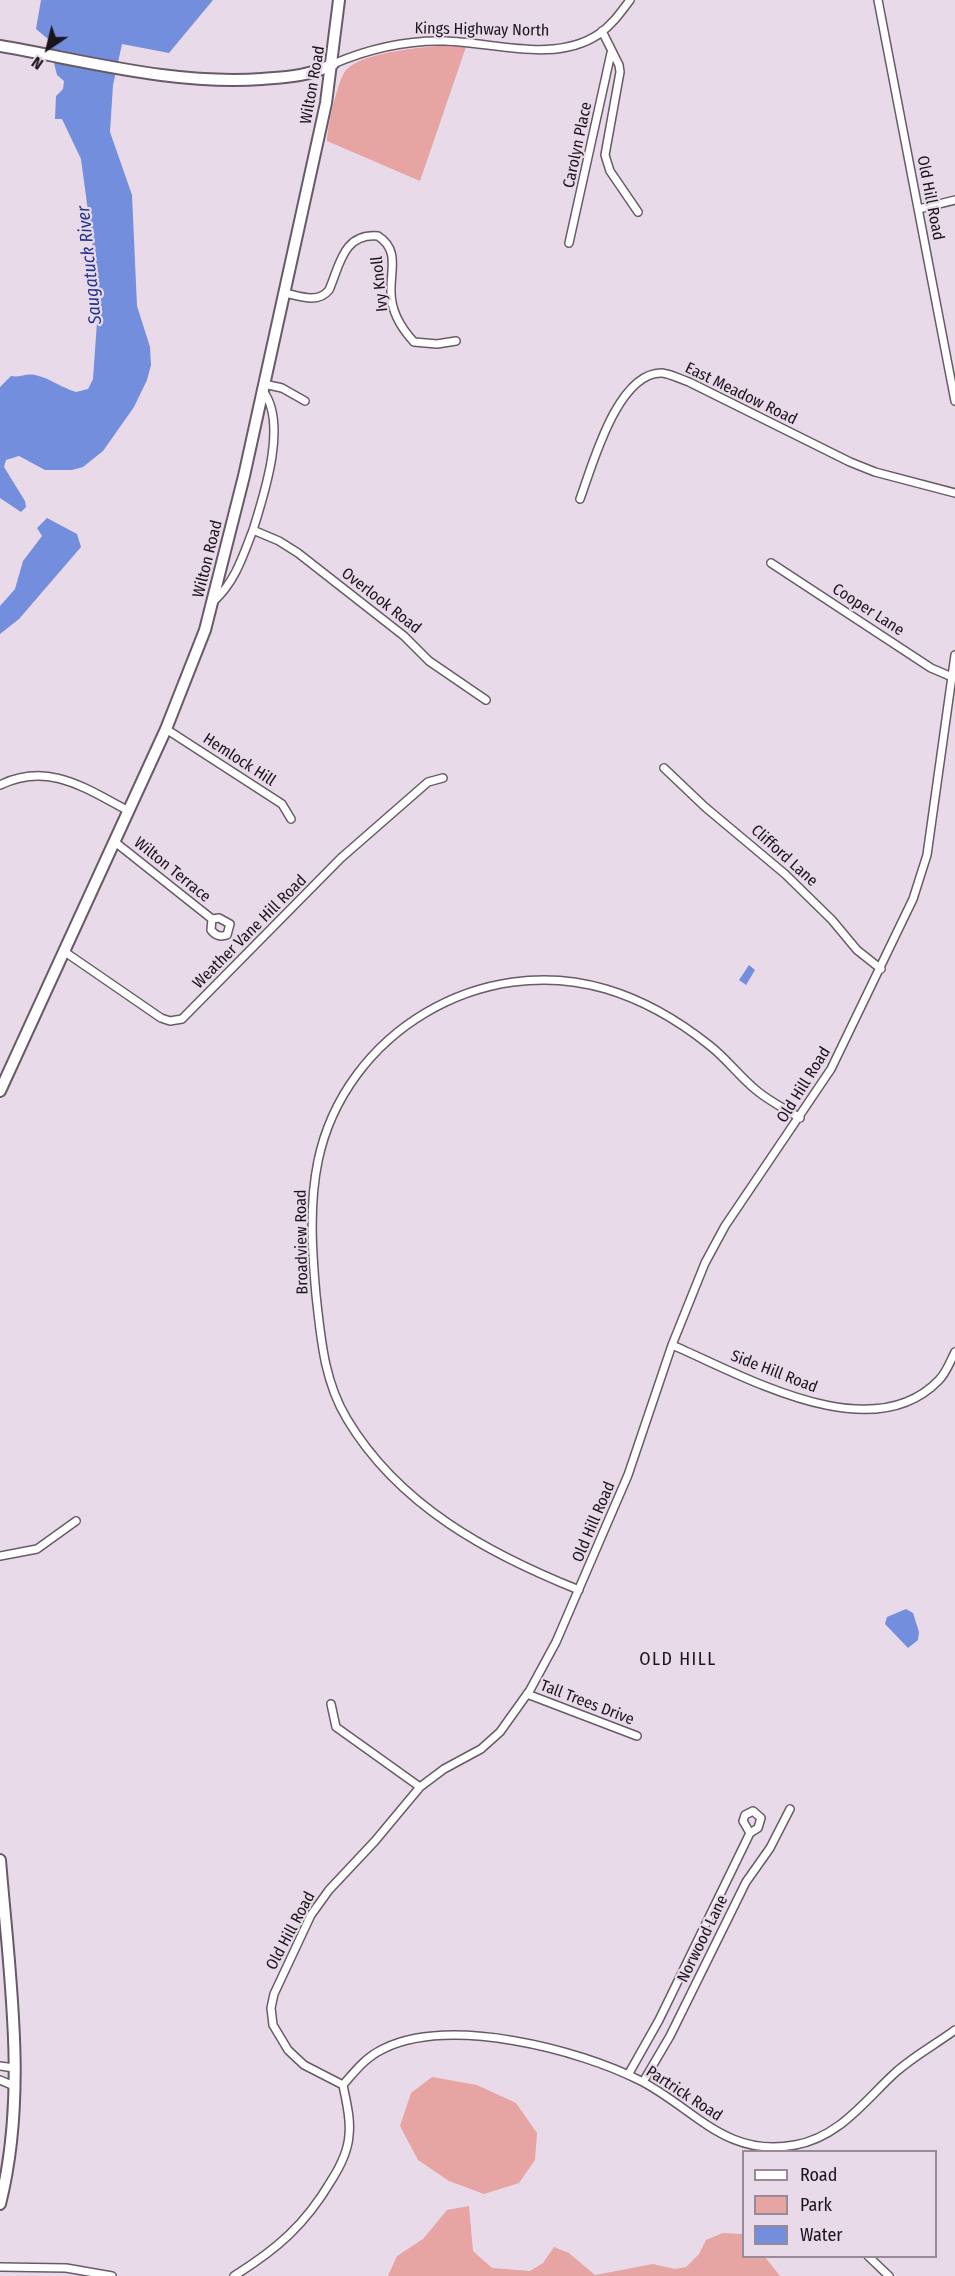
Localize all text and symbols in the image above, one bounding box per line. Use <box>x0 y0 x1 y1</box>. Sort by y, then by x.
north arrow <box>18 18 78 78</box>
street label: Kings Highway North <box>414 19 550 41</box>
street label: Wilton Road <box>297 44 329 126</box>
text: N <box>28 53 47 74</box>
street label: Carolyn Place <box>560 100 596 190</box>
street label: Old Hill Road <box>912 154 948 242</box>
water label: Saugatuck River <box>73 205 107 325</box>
street label: Ivy Knoll <box>368 255 392 313</box>
street label: East Meadow Road <box>682 359 800 429</box>
street label: Wilton Road <box>189 518 227 600</box>
street label: Overlook Road <box>337 564 425 638</box>
street label: Cooper Lane <box>829 580 907 640</box>
street label: Hemlock Hill <box>199 729 279 791</box>
street label: Clifford Lane <box>747 821 821 891</box>
street label: Wilton Terrace <box>130 833 214 907</box>
street label: Weather Vane Hill Road <box>189 871 311 993</box>
street label: Old Hill Road <box>773 1044 835 1126</box>
street label: Broadview Road <box>291 1189 313 1295</box>
street label: Side Hill Road <box>728 1347 820 1397</box>
street label: Old Hill Road <box>568 1479 620 1565</box>
district label: OLD HILL <box>639 1649 717 1671</box>
street label: Tall Trees Drive <box>537 1676 637 1730</box>
street label: Old Hill Road <box>262 1889 320 1973</box>
street label: Norwood Lane <box>674 1892 732 1986</box>
street label: Partrick Road <box>642 2062 726 2126</box>
legend <box>742 2150 937 2258</box>
text: Road <box>800 2164 837 2186</box>
text: Park <box>800 2194 832 2216</box>
text: Water <box>800 2224 843 2246</box>

